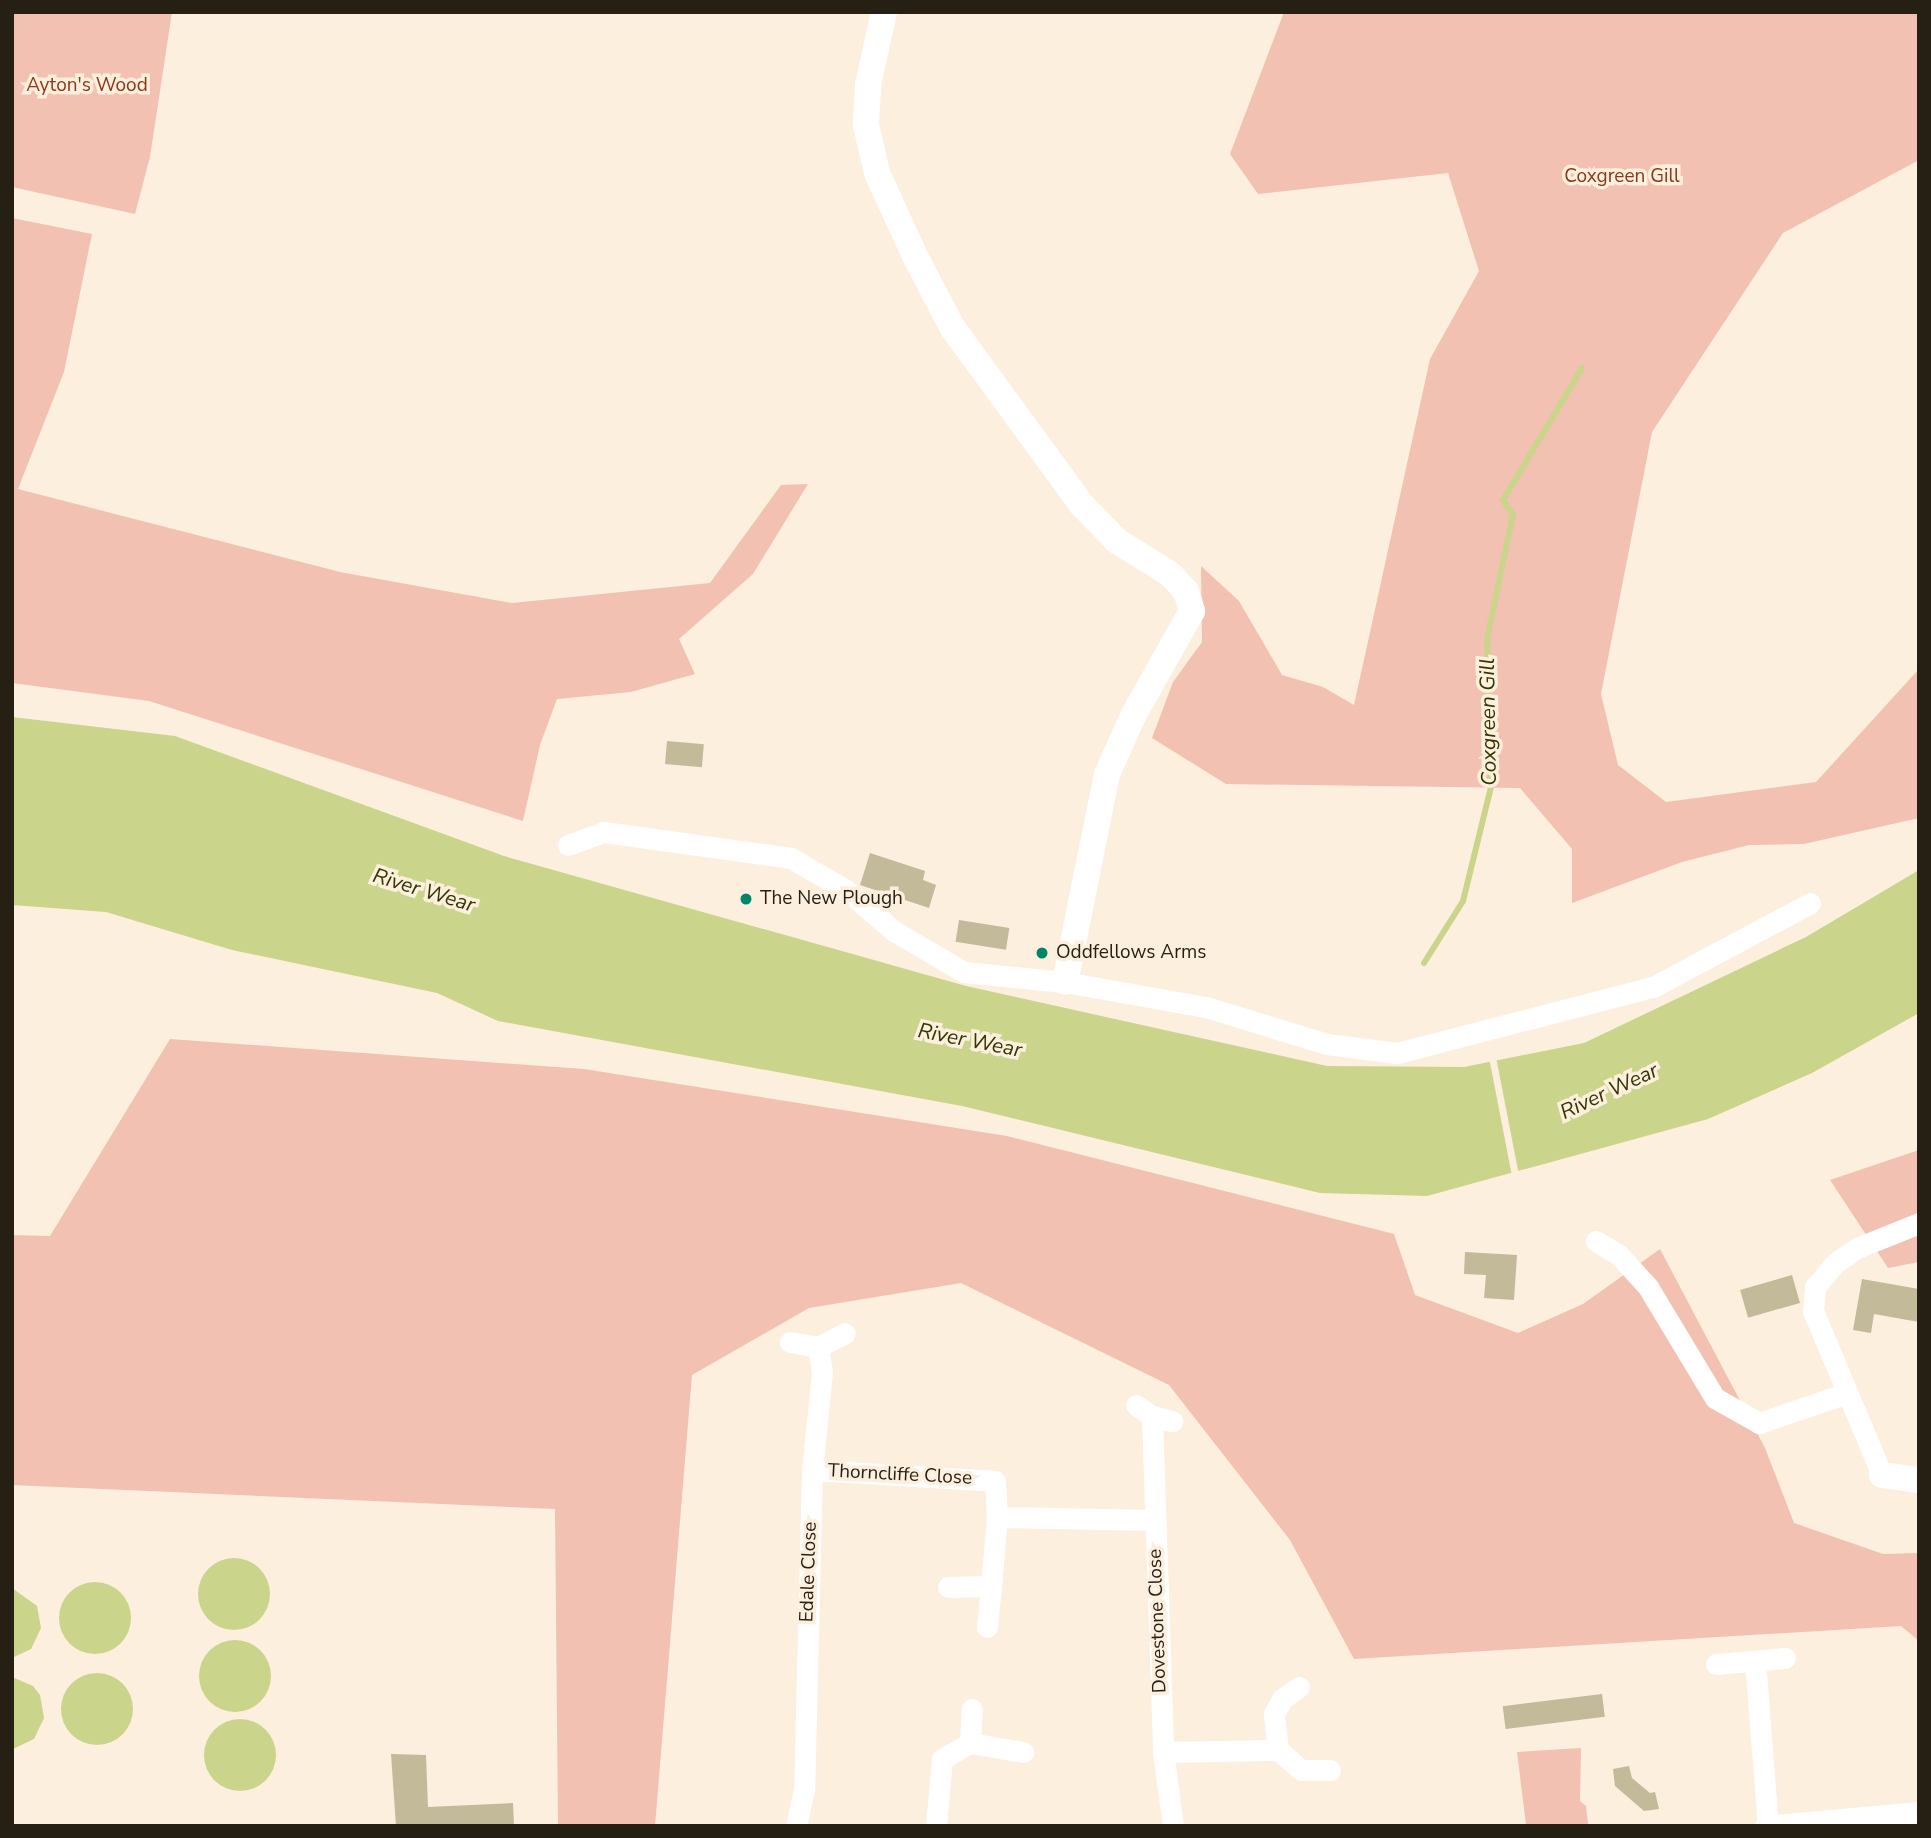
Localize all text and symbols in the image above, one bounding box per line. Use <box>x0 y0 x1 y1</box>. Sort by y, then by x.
park label: Ayton's Wood <box>26 75 148 97</box>
park label: Coxgreen Gill <box>1564 166 1680 188</box>
water label: Coxgreen Gill <box>1474 658 1502 786</box>
water label: River Wear <box>370 863 478 917</box>
place label: The New Plough <box>760 888 903 910</box>
marker: The New Plough <box>738 891 754 907</box>
place label: Oddfellows Arms <box>1056 942 1206 964</box>
marker: Oddfellows Arms <box>1034 945 1050 961</box>
water label: River Wear <box>916 1018 1024 1062</box>
water label: River Wear <box>1556 1057 1662 1125</box>
street label: Thorncliffe Close <box>827 1460 973 1490</box>
street label: Edale Close <box>796 1521 822 1623</box>
street label: Dovestone Close <box>1144 1548 1172 1694</box>

